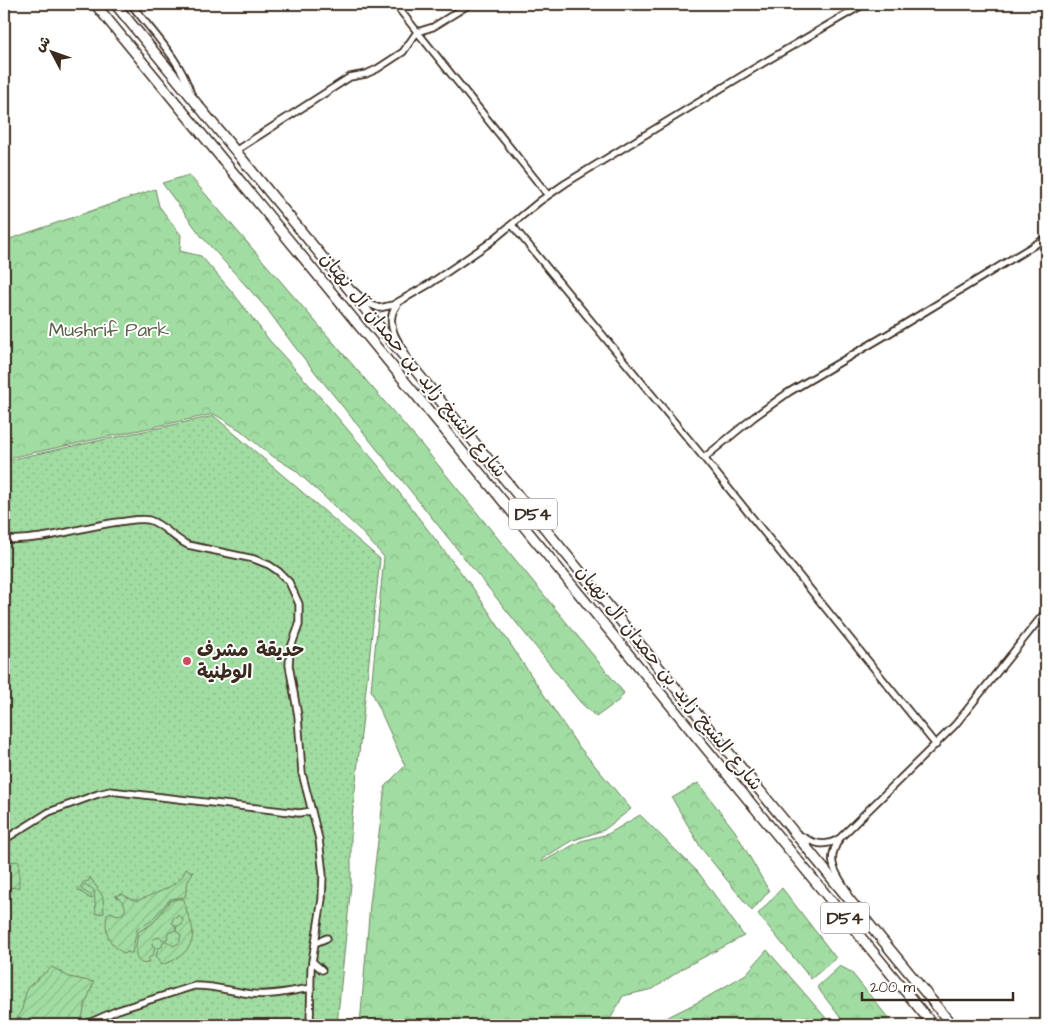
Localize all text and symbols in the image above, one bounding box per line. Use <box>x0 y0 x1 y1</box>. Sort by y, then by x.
north arrow <box>28 28 78 78</box>
text: ش <box>30 32 56 57</box>
street label: شارع الشيخ زايد بن حمدان آل نهيان <box>313 246 513 484</box>
park label: Mushrif Park <box>49 317 170 344</box>
road number: D54 <box>509 498 557 530</box>
street label: شارع الشيخ زايد بن حمدان آل نهيان <box>569 559 769 797</box>
place label: حديقة مشرف الوطنية <box>197 637 304 686</box>
marker: حديقة مشرف الوطنية <box>181 655 193 667</box>
road number: D54 <box>821 902 869 934</box>
scale bar <box>862 969 1014 1001</box>
text: 200 m <box>870 977 916 998</box>

